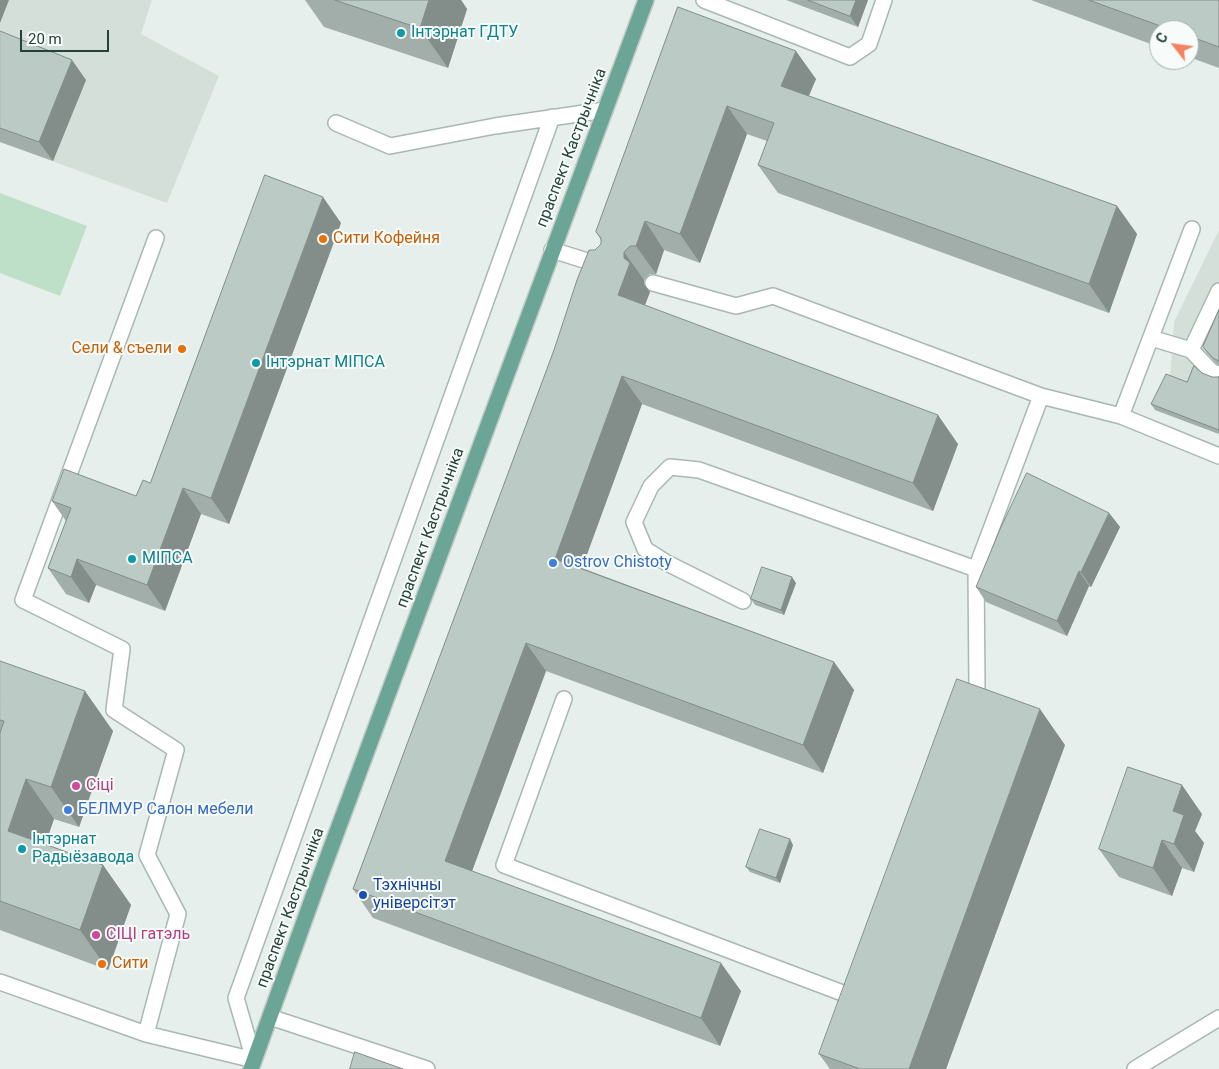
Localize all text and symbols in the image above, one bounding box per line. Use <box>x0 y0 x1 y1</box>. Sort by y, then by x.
scale bar <box>22 20 111 52</box>
north arrow <box>1149 20 1199 70</box>
place label: Інтэрнат ГДТУ <box>411 23 518 43</box>
marker: Інтэрнат ГДТУ <box>395 27 407 39</box>
text: 20 m <box>28 30 62 48</box>
text: С <box>1153 30 1171 46</box>
street label: праспект Кастрычніка <box>533 66 611 230</box>
place label: Сити Кофейня <box>333 229 440 249</box>
marker: Сити Кофейня <box>317 233 329 245</box>
place label: Сели & съели <box>71 339 172 359</box>
marker: Сели & съели <box>176 343 188 355</box>
place label: Інтэрнат МІПСА <box>266 353 385 373</box>
marker: Інтэрнат МІПСА <box>250 357 262 369</box>
street label: праспект Кастрычніка <box>393 445 469 611</box>
place label: МІПСА <box>142 549 193 569</box>
marker: МІПСА <box>126 553 138 565</box>
place label: Ostrov Chistoty <box>563 553 672 573</box>
marker: Ostrov Chistoty <box>547 557 559 569</box>
place label: Сіці <box>86 776 114 796</box>
marker: Сіці <box>70 780 82 792</box>
place label: БЕЛМУР Салон мебели <box>78 800 253 820</box>
marker: БЕЛМУР Салон мебели <box>62 804 74 816</box>
street label: праспект Кастрычніка <box>253 825 329 991</box>
place label: Інтэрнат Радыёзавода <box>32 830 134 868</box>
marker: Інтэрнат Радыёзавода <box>16 843 28 855</box>
place label: Тэхнічны універсітэт <box>373 876 456 914</box>
marker: Тэхнічны універсітэт <box>357 889 369 901</box>
place label: СІЦІ гатэль <box>106 925 190 945</box>
marker: СІЦІ гатэль <box>90 929 102 941</box>
place label: Сити <box>112 954 149 974</box>
marker: Сити <box>96 958 108 970</box>

